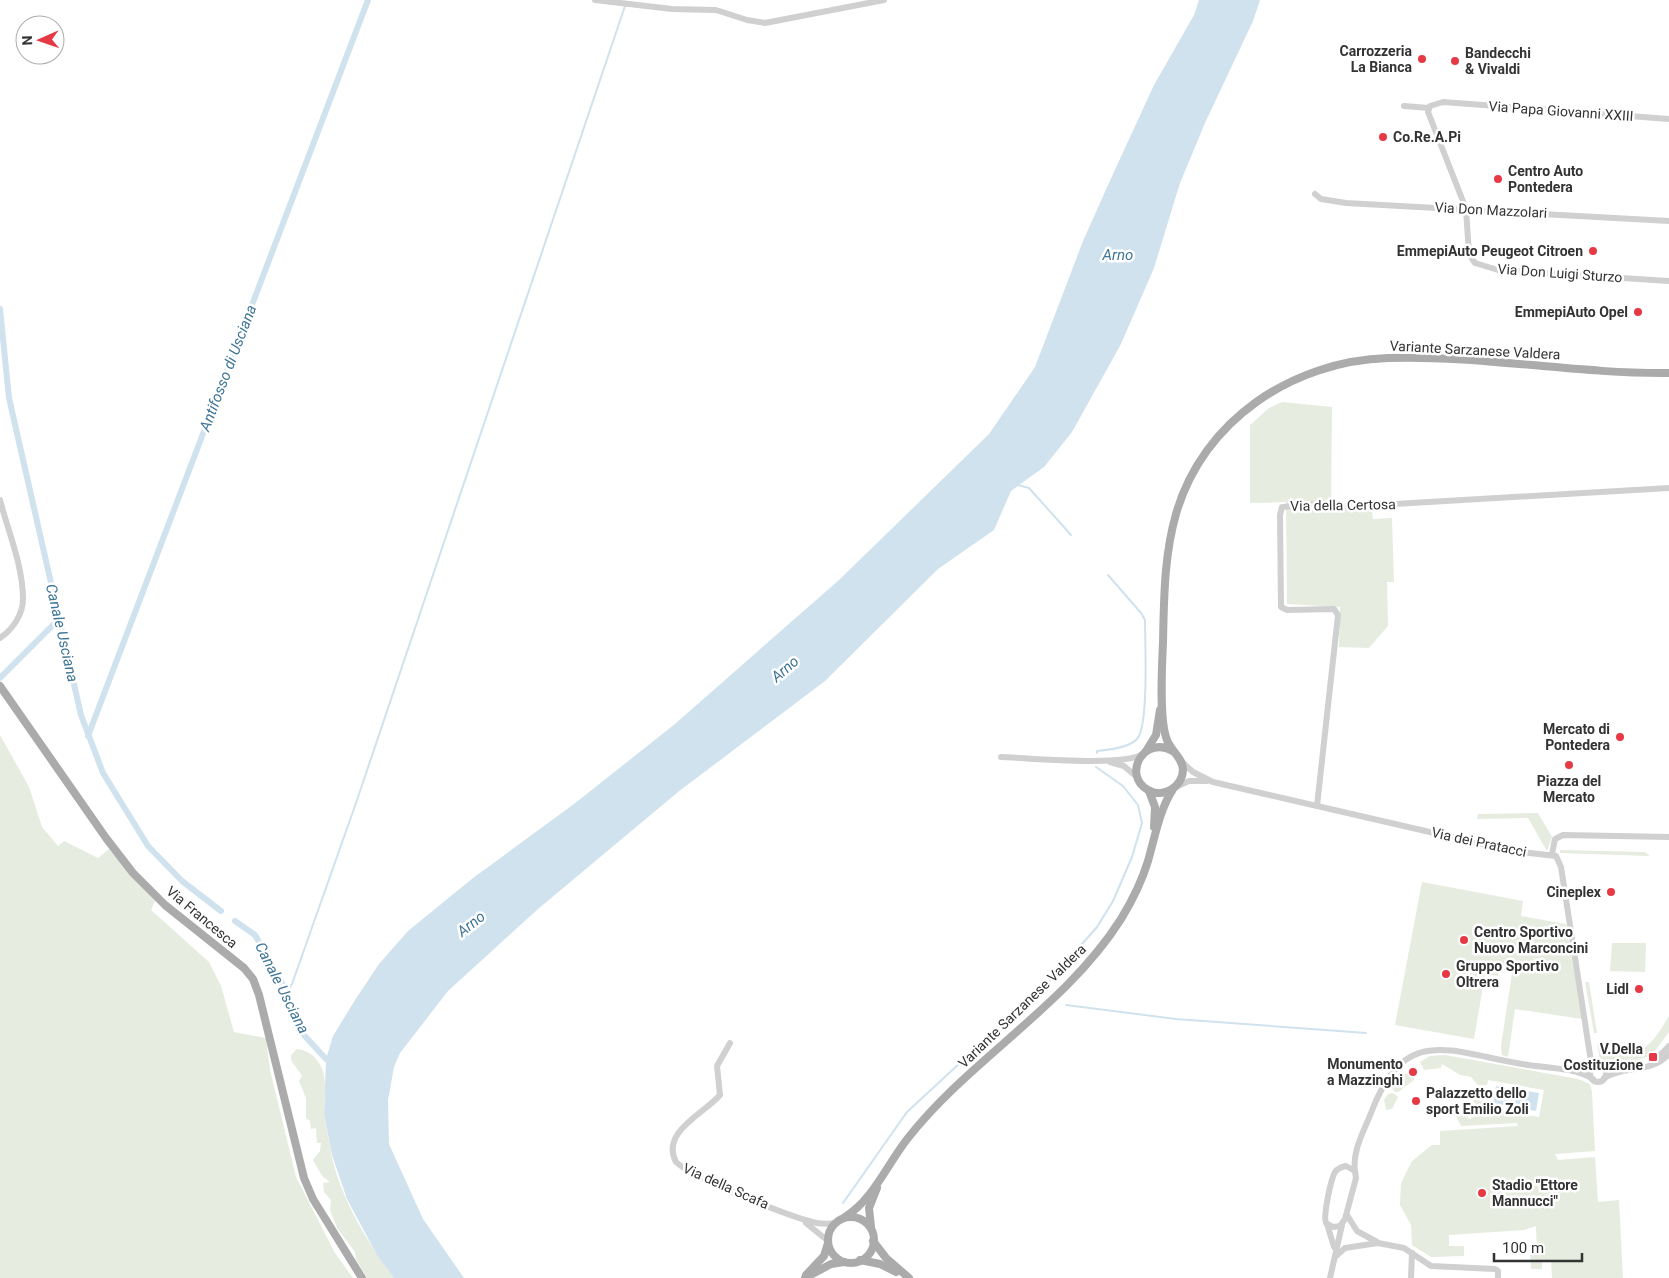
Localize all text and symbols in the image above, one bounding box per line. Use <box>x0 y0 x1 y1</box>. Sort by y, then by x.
north arrow <box>15 15 65 65</box>
text: N <box>19 35 35 46</box>
place label: Carrozzeria La Bianca <box>1339 43 1413 75</box>
place label: Bandecchi & Vivaldi <box>1465 45 1531 77</box>
marker: Carrozzeria La Bianca <box>1416 53 1428 65</box>
marker: Bandecchi & Vivaldi <box>1449 55 1461 67</box>
street label: Via Papa Giovanni XXIII <box>1488 98 1634 124</box>
place label: Co.Re.A.Pi <box>1393 129 1461 145</box>
marker: Co.Re.A.Pi <box>1377 131 1389 143</box>
place label: Centro Auto Pontedera <box>1508 163 1583 195</box>
marker: Centro Auto Pontedera <box>1492 173 1504 185</box>
street label: Via Don Mazzolari <box>1434 199 1548 221</box>
place label: EmmepiAuto Peugeot Citroen <box>1397 243 1583 259</box>
marker: EmmepiAuto Peugeot Citroen <box>1587 245 1599 257</box>
water label: Arno <box>1102 246 1133 264</box>
street label: Via Don Luigi Sturzo <box>1497 261 1623 285</box>
water label: Antifosso di Usciana <box>195 302 260 435</box>
place label: EmmepiAuto Opel <box>1515 304 1628 320</box>
marker: EmmepiAuto Opel <box>1632 306 1644 318</box>
street label: Variante Sarzanese Valdera <box>1389 338 1561 362</box>
street label: Via della Certosa <box>1290 496 1396 514</box>
water label: Canale Usciana <box>42 582 82 684</box>
water label: Arno <box>767 652 803 687</box>
place label: Mercato di Pontedera <box>1543 721 1610 753</box>
marker: Mercato di Pontedera <box>1614 731 1626 743</box>
marker: Piazza del Mercato <box>1563 759 1575 771</box>
place label: Piazza del Mercato <box>1537 773 1601 805</box>
street label: Via dei Pratacci <box>1430 824 1528 860</box>
street label: Via Francesca <box>163 883 241 951</box>
place label: Cineplex <box>1546 884 1602 900</box>
marker: Cineplex <box>1605 886 1617 898</box>
water label: Arno <box>453 907 489 941</box>
place label: Centro Sportivo Nuovo Marconcini <box>1474 924 1588 956</box>
marker: Centro Sportivo Nuovo Marconcini <box>1458 934 1470 946</box>
water label: Canale Usciana <box>251 939 313 1037</box>
street label: Variante Sarzanese Valdera <box>955 941 1089 1071</box>
place label: Gruppo Sportivo Oltrera <box>1456 958 1559 990</box>
marker: Gruppo Sportivo Oltrera <box>1440 968 1452 980</box>
place label: Lidl <box>1606 981 1629 997</box>
marker: Lidl <box>1633 983 1645 995</box>
place label: V.Della Costituzione <box>1564 1041 1644 1073</box>
marker: V.Della Costituzione <box>1647 1051 1659 1063</box>
place label: Monumento a Mazzinghi <box>1327 1056 1403 1088</box>
marker: Monumento a Mazzinghi <box>1407 1066 1419 1078</box>
place label: Palazzetto dello sport Emilio Zoli <box>1426 1085 1529 1117</box>
marker: Palazzetto dello sport Emilio Zoli <box>1410 1095 1422 1107</box>
street label: Via della Scafa <box>681 1160 771 1212</box>
place label: Stadio "Ettore Mannucci" <box>1492 1177 1578 1209</box>
marker: Stadio "Ettore Mannucci" <box>1476 1187 1488 1199</box>
scale bar <box>1494 1230 1582 1262</box>
text: 100 m <box>1502 1239 1544 1257</box>

